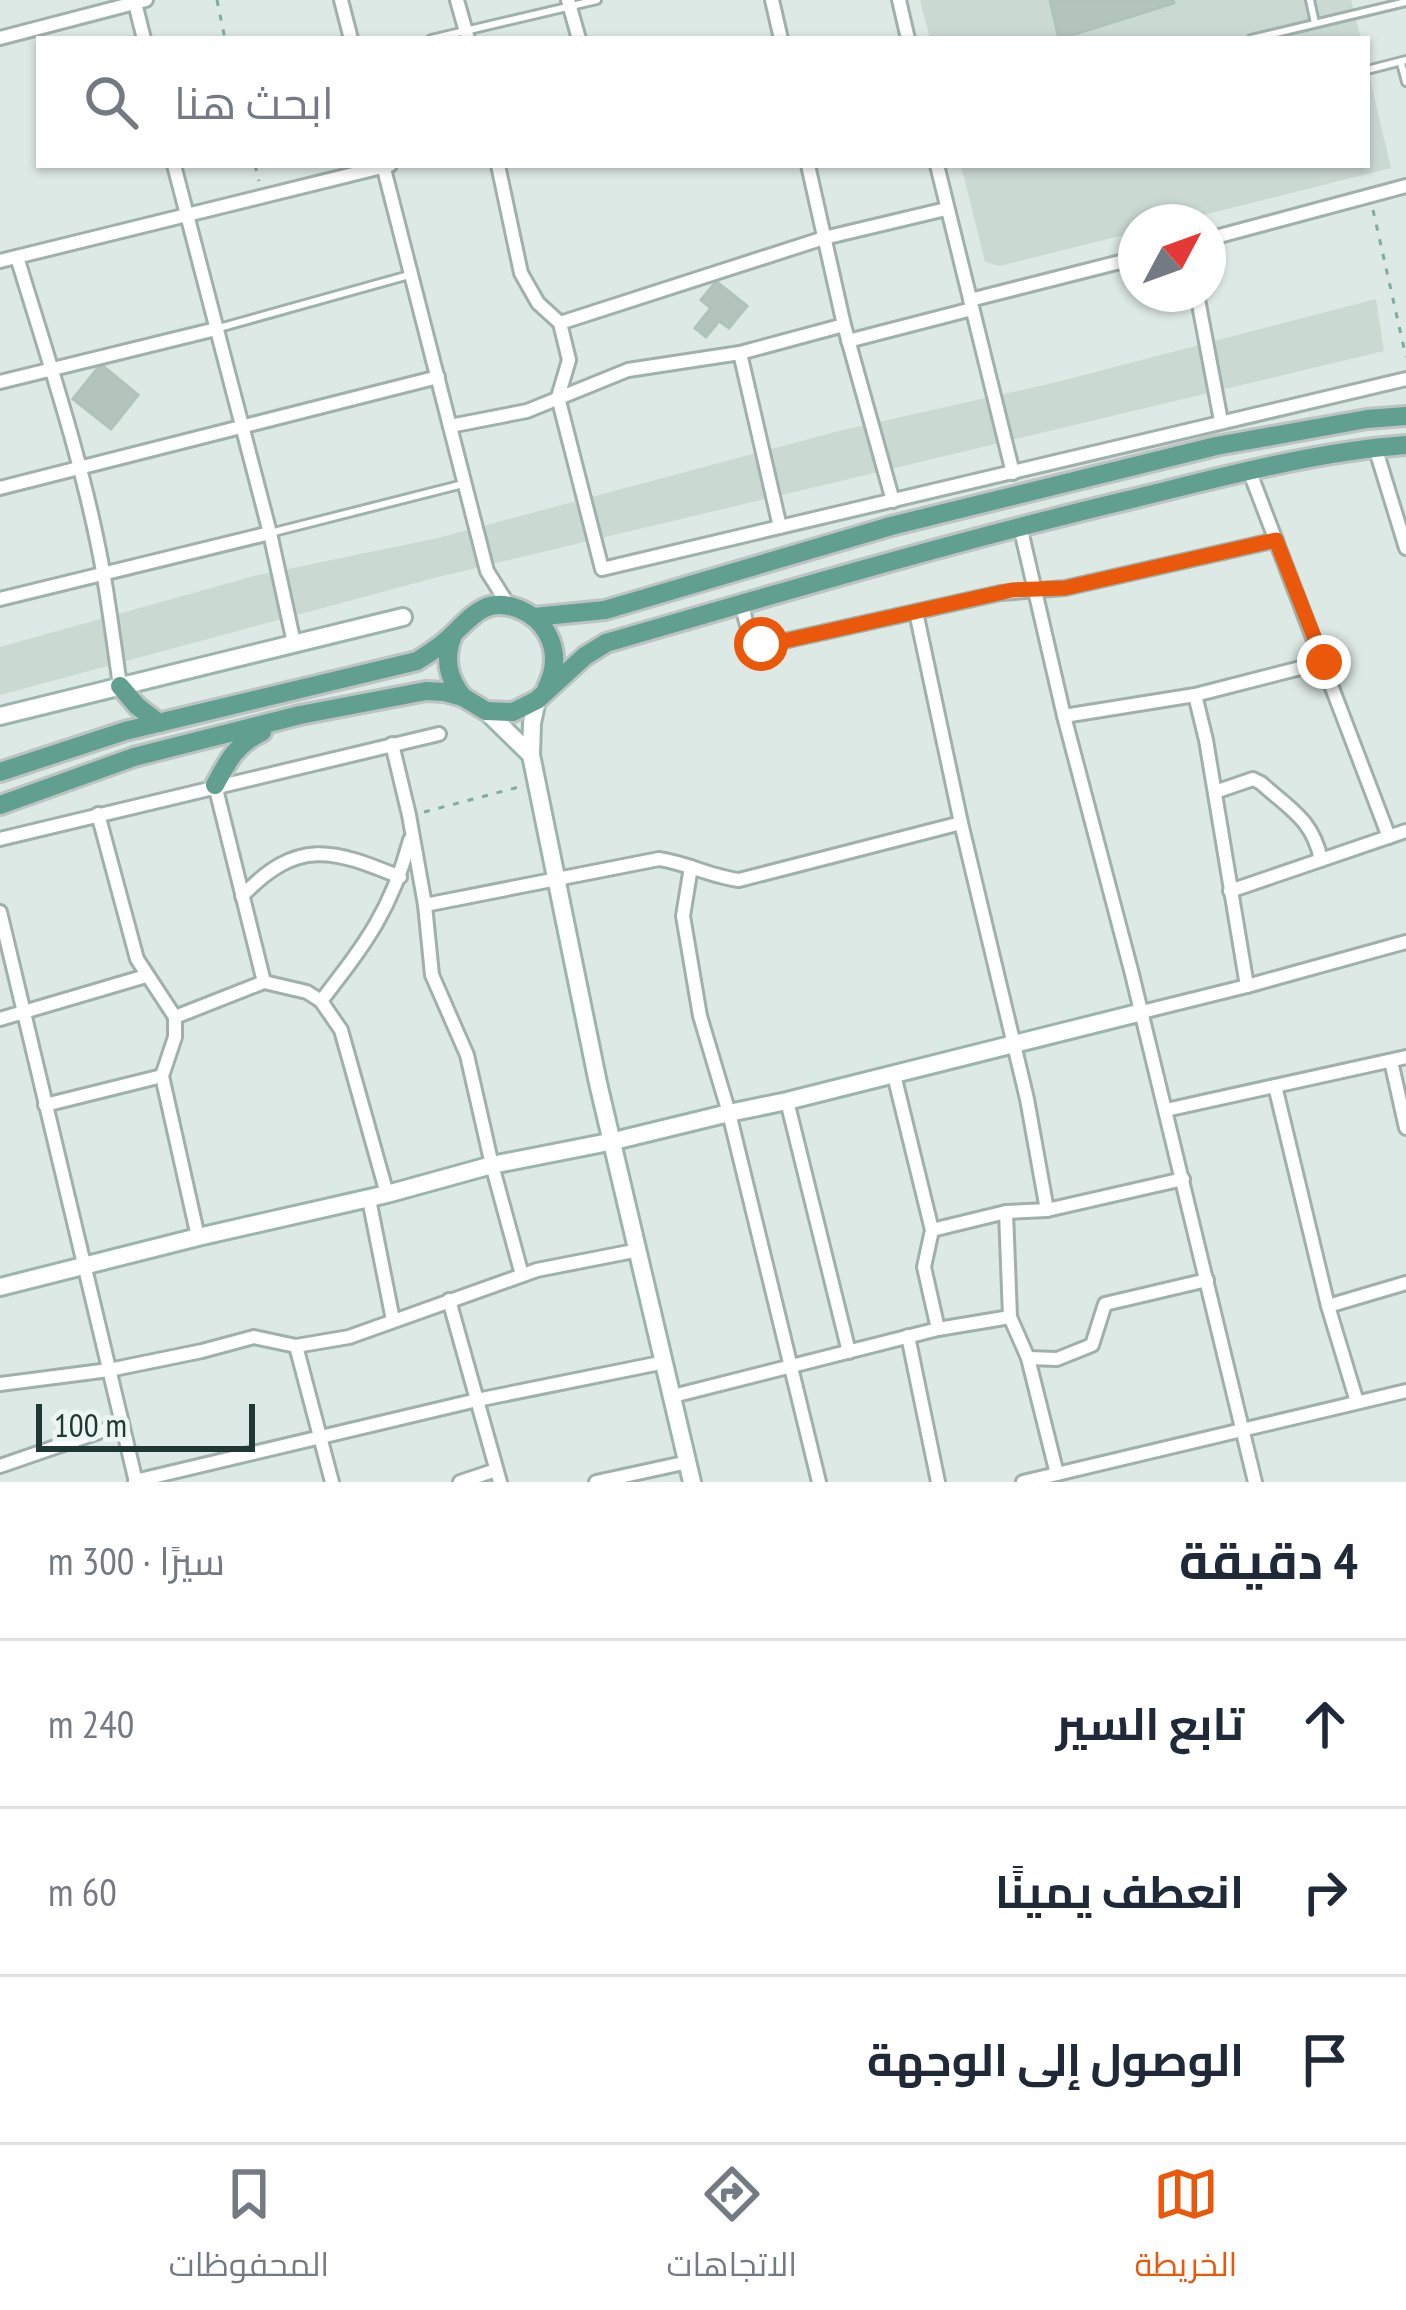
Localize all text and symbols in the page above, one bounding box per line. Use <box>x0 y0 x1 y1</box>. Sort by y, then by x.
search box <box>36 36 1370 168</box>
icon: search <box>78 69 144 135</box>
text: ابحث هنا <box>174 73 334 131</box>
north arrow <box>1118 204 1226 312</box>
route start <box>734 617 788 671</box>
route end <box>1297 635 1351 689</box>
scale bar <box>36 1398 255 1451</box>
text: 100 m <box>54 1403 127 1446</box>
text: 4 دقيقة <box>1179 1527 1358 1593</box>
text: سيرًا · 300 m <box>48 1535 225 1586</box>
icon: ahead <box>1292 1691 1358 1757</box>
text: تابع السير <box>1056 1694 1244 1752</box>
text: 240 m <box>48 1698 134 1749</box>
icon: right <box>1292 1859 1358 1925</box>
text: انعطف يمينًا <box>995 1862 1244 1920</box>
text: 60 m <box>48 1866 117 1917</box>
icon: arrive <box>1292 2027 1358 2093</box>
text: الوصول إلى الوجهة <box>867 2030 1244 2088</box>
tab: المحفوظات <box>169 2161 329 2295</box>
tab: الاتجاهات <box>667 2161 797 2295</box>
tab: الخريطة <box>1134 2161 1237 2295</box>

